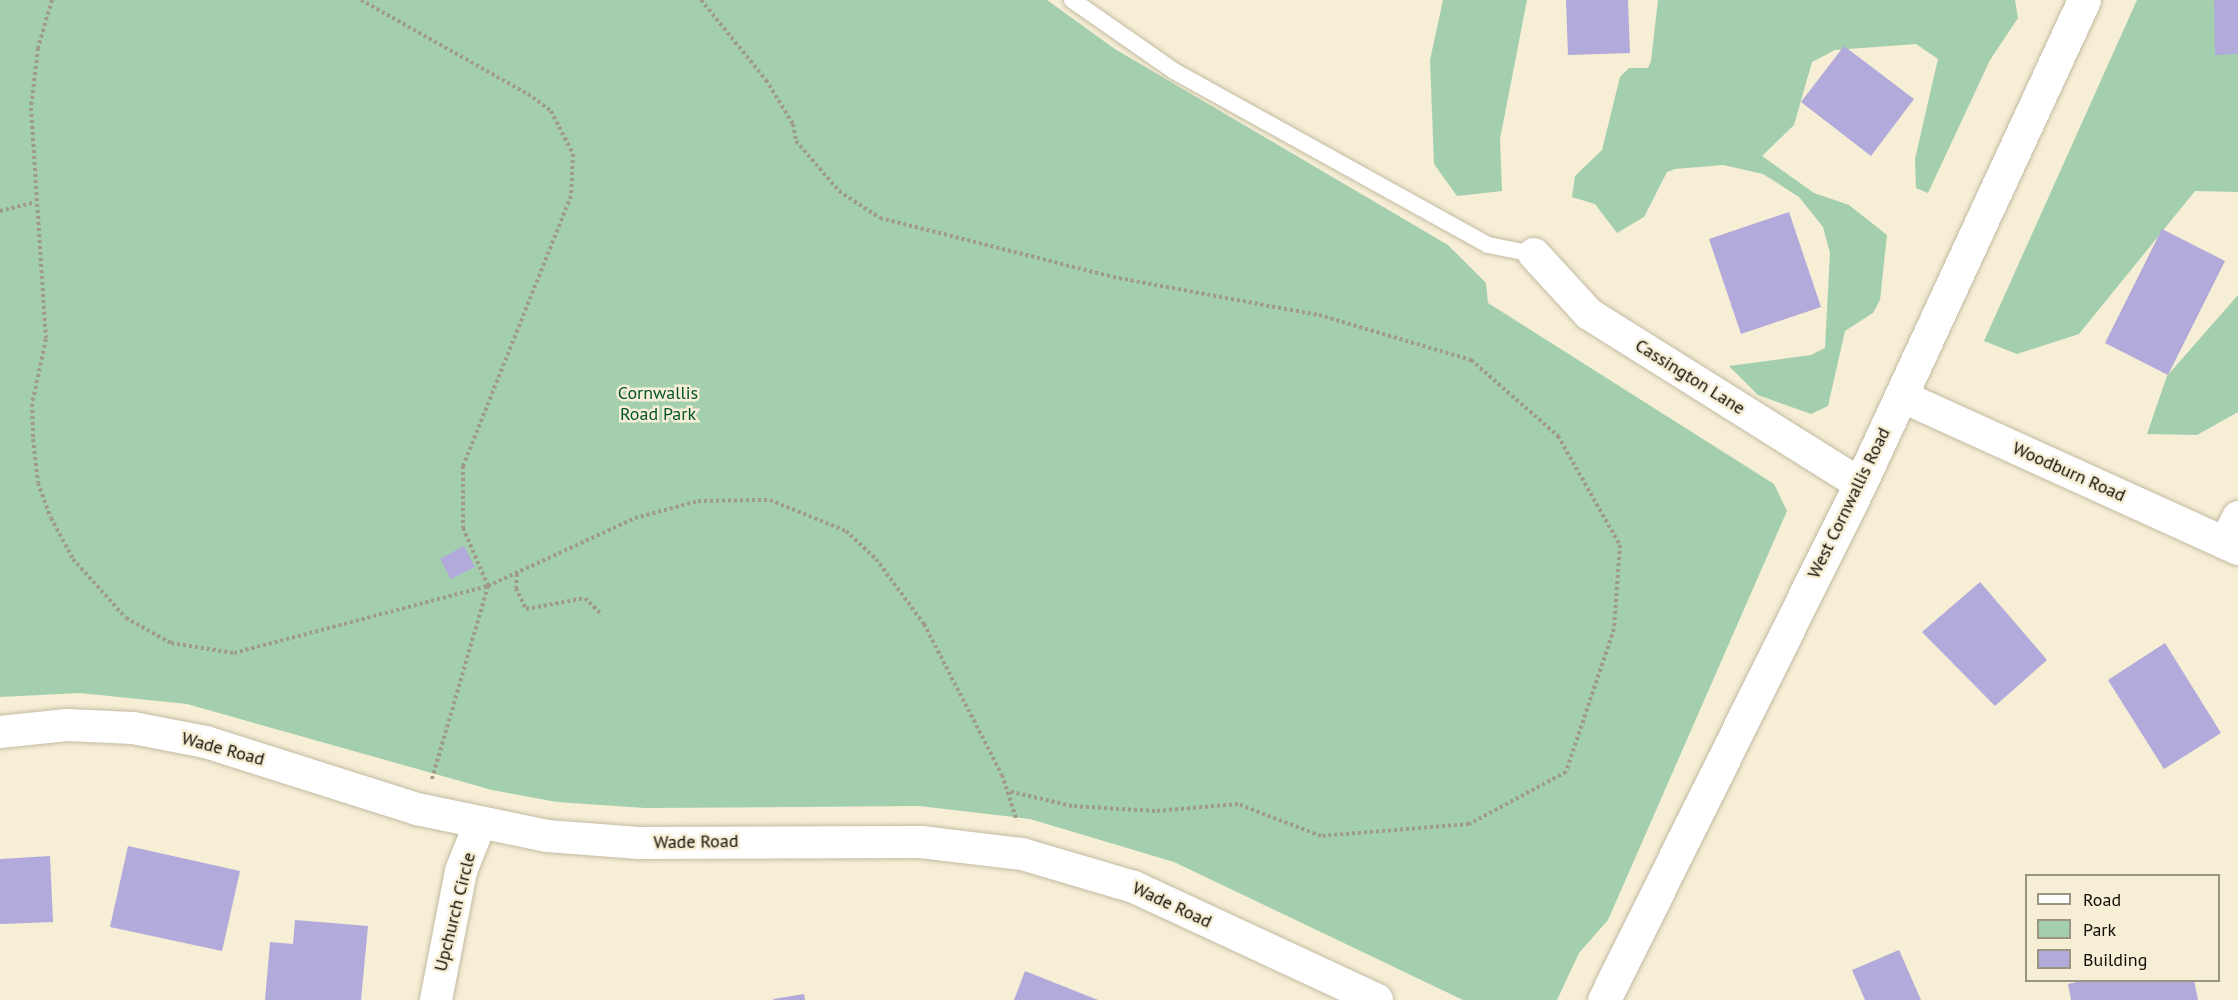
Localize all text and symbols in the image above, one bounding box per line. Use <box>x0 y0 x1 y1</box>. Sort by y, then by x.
street label: Cassington Lane <box>1631 335 1749 419</box>
park label: Cornwallis Road Park <box>618 383 698 426</box>
street label: West Cornwallis Road <box>1803 424 1895 582</box>
street label: Woodburn Road <box>2009 437 2129 507</box>
street label: Wade Road <box>179 728 267 770</box>
street label: Wade Road <box>653 830 739 854</box>
street label: Upchurch Circle <box>430 850 480 974</box>
legend <box>2025 874 2220 982</box>
street label: Wade Road <box>1129 877 1215 933</box>
text: Road <box>2083 888 2121 911</box>
text: Park <box>2083 918 2116 941</box>
text: Building <box>2083 948 2147 971</box>

